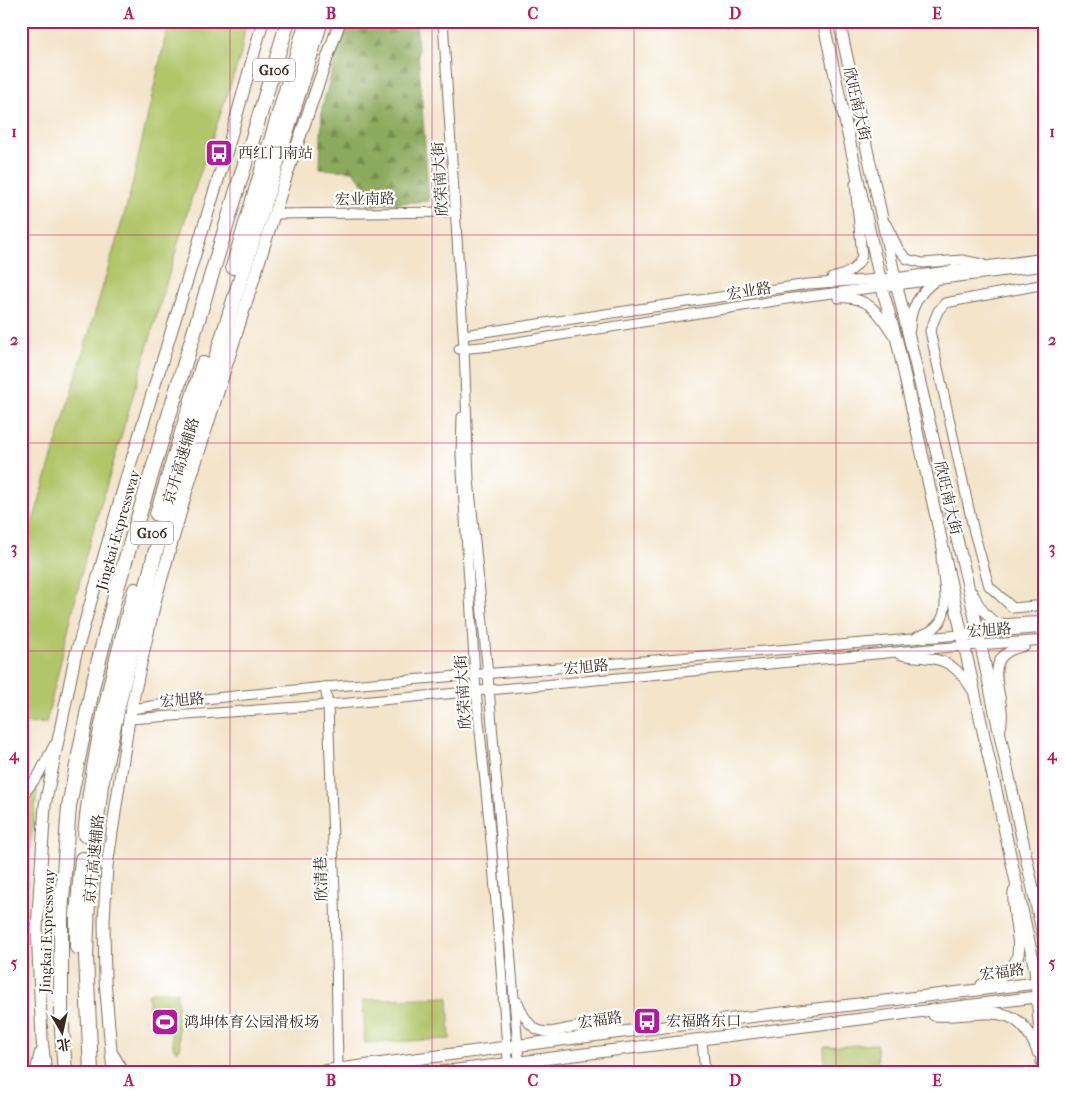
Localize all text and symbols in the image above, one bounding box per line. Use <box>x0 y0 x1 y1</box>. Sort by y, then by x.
text: A <box>123 4 135 23</box>
text: B <box>326 4 336 23</box>
text: C <box>528 4 539 23</box>
text: D <box>729 4 741 23</box>
text: E <box>932 4 942 23</box>
road number: G106 <box>253 58 295 82</box>
street label: 欣旺南大街 <box>840 65 874 143</box>
text: 1 <box>11 122 17 141</box>
text: 1 <box>1049 122 1055 141</box>
bus stop icon: 西红门南站 <box>204 138 234 168</box>
street label: 欣荣南大街 <box>428 141 452 217</box>
place label: 西红门南站 <box>238 144 313 162</box>
street label: 宏业南路 <box>335 189 395 209</box>
street label: 宏业路 <box>725 279 773 303</box>
text: 2 <box>10 330 18 349</box>
text: 2 <box>1048 330 1056 349</box>
street label: 京开高速辅路 <box>159 415 203 507</box>
street label: 欣旺南大街 <box>931 459 965 537</box>
street label: Jingkai Expressway <box>92 467 144 593</box>
road number: G106 <box>131 522 173 544</box>
text: 3 <box>11 538 17 558</box>
text: 3 <box>1049 538 1055 558</box>
street label: 宏旭路 <box>966 619 1012 641</box>
street label: 欣荣南大街 <box>451 654 475 730</box>
street label: 宏旭路 <box>563 656 609 678</box>
street label: 宏旭路 <box>159 689 205 711</box>
text: 4 <box>8 745 20 765</box>
text: 4 <box>1046 745 1058 765</box>
street label: 京开高速辅路 <box>80 813 108 905</box>
street label: 欣清巷 <box>311 856 331 902</box>
street label: Jingkai Expressway <box>36 868 58 994</box>
text: 5 <box>11 953 18 972</box>
text: 5 <box>1049 953 1056 972</box>
street label: 宏福路 <box>979 960 1025 984</box>
north arrow <box>38 1006 88 1056</box>
bus stop icon: 宏福路东口 <box>632 1006 662 1036</box>
sports icon: 鸿坤体育公园滑板场 <box>150 1007 180 1037</box>
street label: 宏福路 <box>576 1008 624 1032</box>
place label: 宏福路东口 <box>666 1012 741 1030</box>
place label: 鸿坤体育公园滑板场 <box>184 1013 319 1031</box>
text: 北 <box>56 1035 72 1054</box>
text: A <box>123 1071 135 1090</box>
text: B <box>326 1071 336 1090</box>
text: C <box>528 1071 539 1090</box>
text: D <box>729 1071 741 1090</box>
text: E <box>932 1071 942 1090</box>

